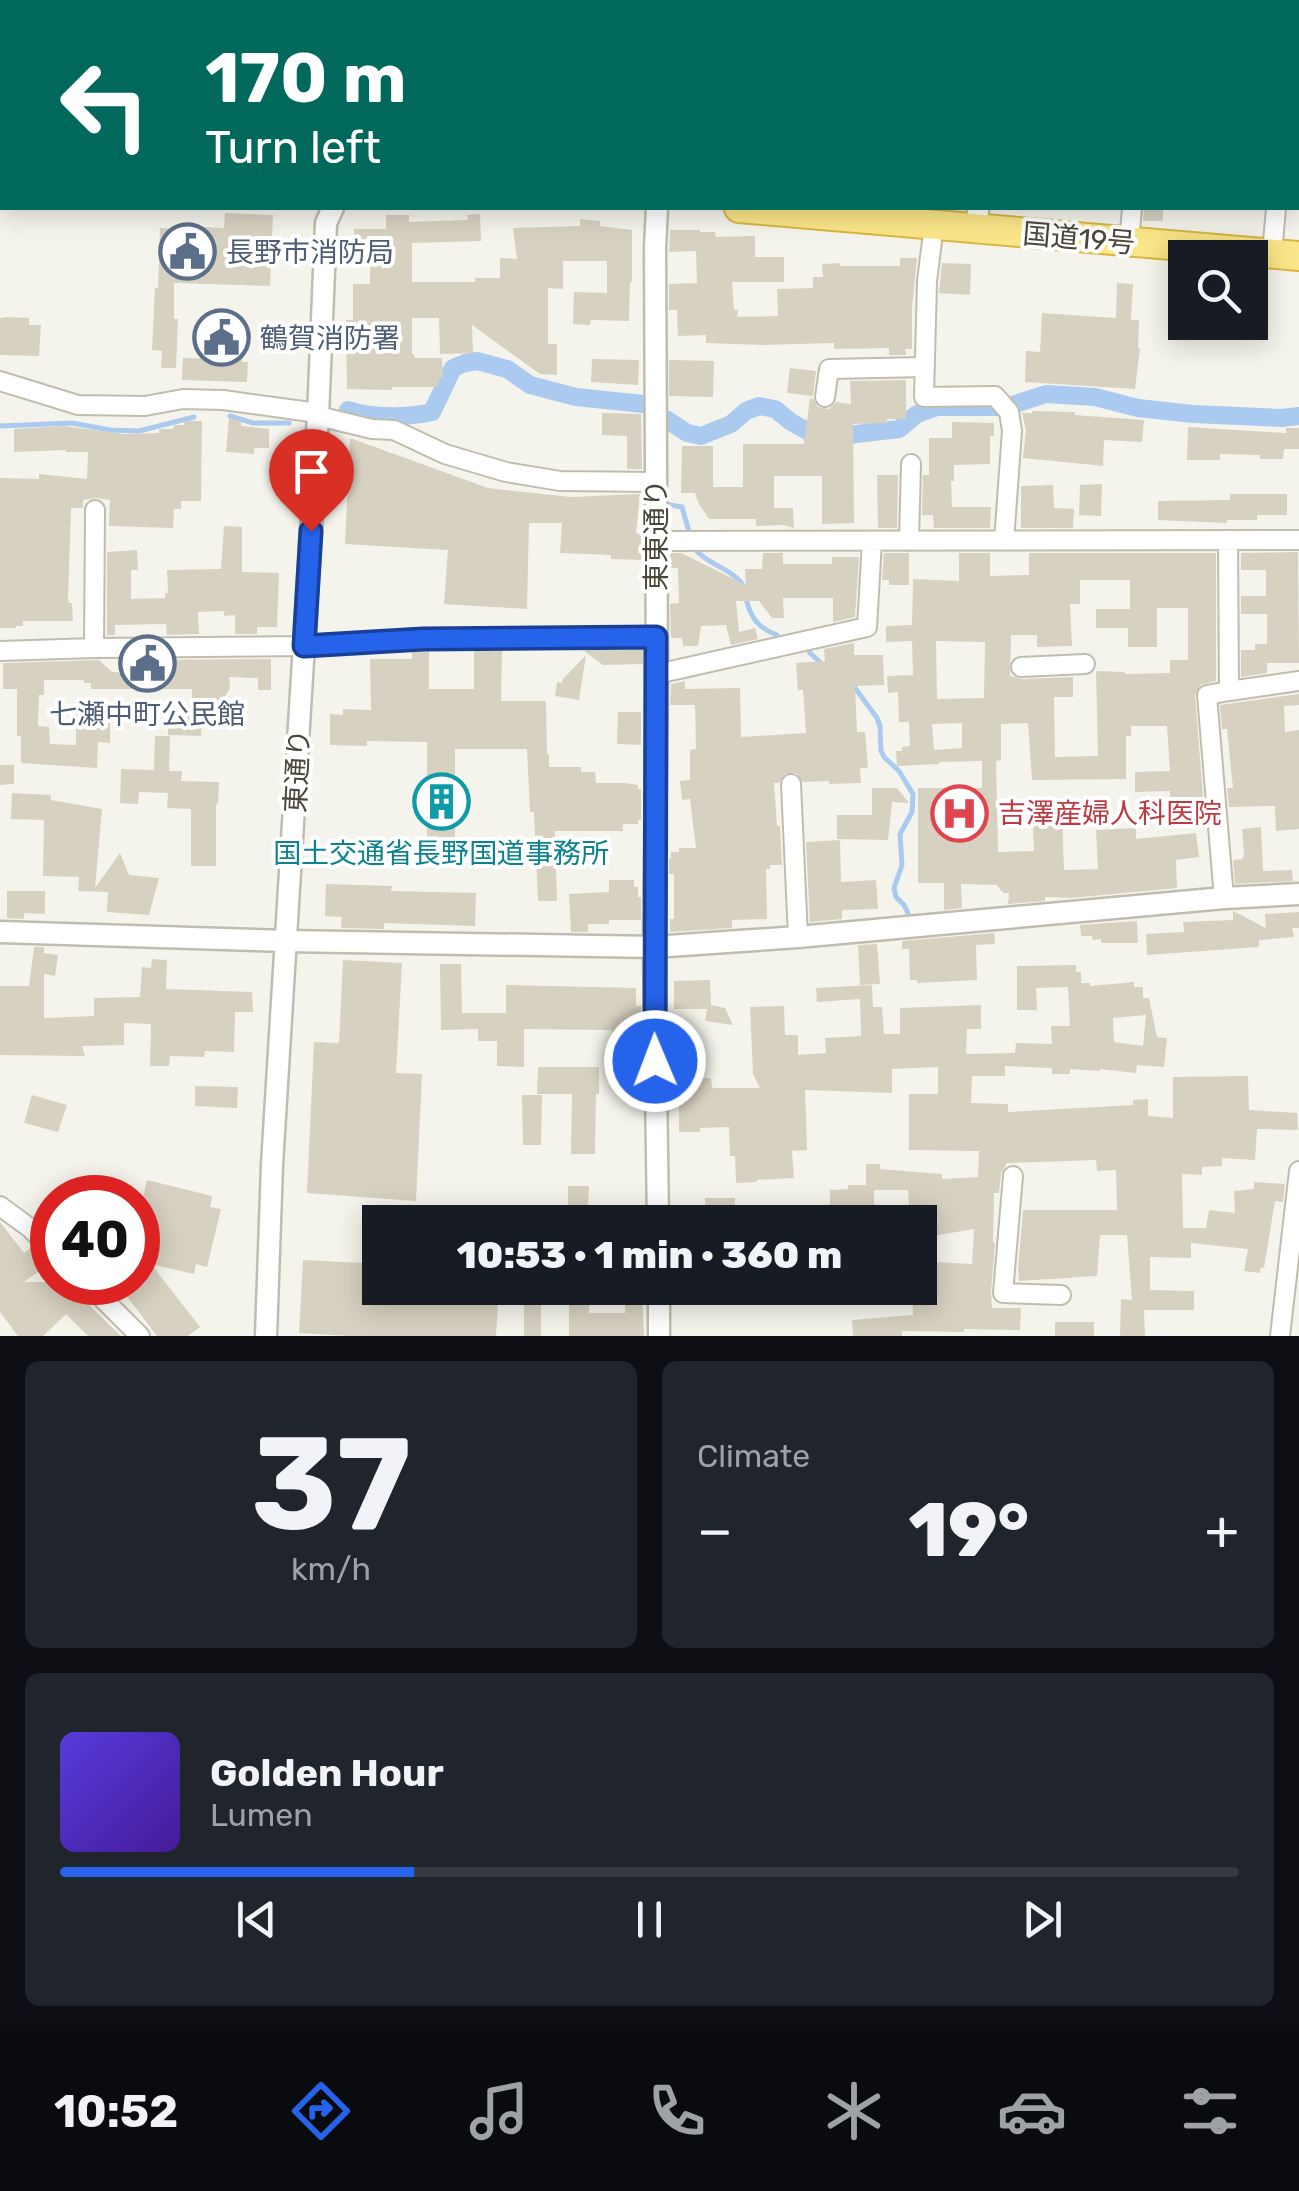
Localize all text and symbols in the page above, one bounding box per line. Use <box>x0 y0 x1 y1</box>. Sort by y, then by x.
text: 170 m <box>205 37 407 120</box>
icon: left <box>40 40 170 170</box>
text: Turn left <box>205 121 381 174</box>
street label: 国道19号 <box>1021 217 1136 260</box>
public building icon: 長野市消防局 <box>157 222 217 282</box>
place label: 長野市消防局 <box>226 236 394 269</box>
map controls <box>1168 240 1268 340</box>
button: search <box>1168 240 1268 340</box>
public building icon: 鶴賀消防署 <box>191 308 251 368</box>
place label: 鶴賀消防署 <box>260 322 400 355</box>
pin <box>269 429 354 532</box>
icon: arrive <box>284 444 339 499</box>
street label: 東東通り <box>640 479 673 591</box>
public building icon: 七瀬中町公民館 <box>117 633 177 693</box>
place label: 七瀬中町公民館 <box>49 698 245 731</box>
street label: 東通り <box>279 728 316 814</box>
building icon: 国土交通省長野国道事務所 <box>411 772 471 832</box>
hospital icon: 吉澤産婦人科医院 <box>929 783 989 843</box>
place label: 吉澤産婦人科医院 <box>998 797 1222 830</box>
place label: 国土交通省長野国道事務所 <box>273 837 609 870</box>
position arrow <box>603 1009 707 1113</box>
speed limit sign: 40 <box>30 1175 160 1305</box>
text: 10:53 · 1 min · 360 m <box>457 1232 842 1278</box>
text: 37 <box>251 1407 411 1562</box>
text: Climate <box>697 1437 810 1475</box>
text: 19° <box>908 1486 1029 1575</box>
text: − <box>697 1498 733 1563</box>
text: + <box>1205 1498 1239 1563</box>
text: km/h <box>291 1550 371 1588</box>
text: Golden Hour <box>210 1750 444 1796</box>
text: Lumen <box>210 1796 313 1834</box>
icon: previous <box>229 1892 284 1947</box>
icon: pause <box>622 1892 677 1947</box>
icon: next <box>1015 1892 1070 1947</box>
icon: directions <box>286 2076 356 2146</box>
icon: music <box>464 2076 534 2146</box>
icon: phone <box>642 2076 712 2146</box>
icon: climate <box>819 2076 889 2146</box>
icon: car <box>997 2076 1067 2146</box>
icon: filters <box>1175 2076 1245 2146</box>
text: 10:52 <box>54 2085 178 2138</box>

